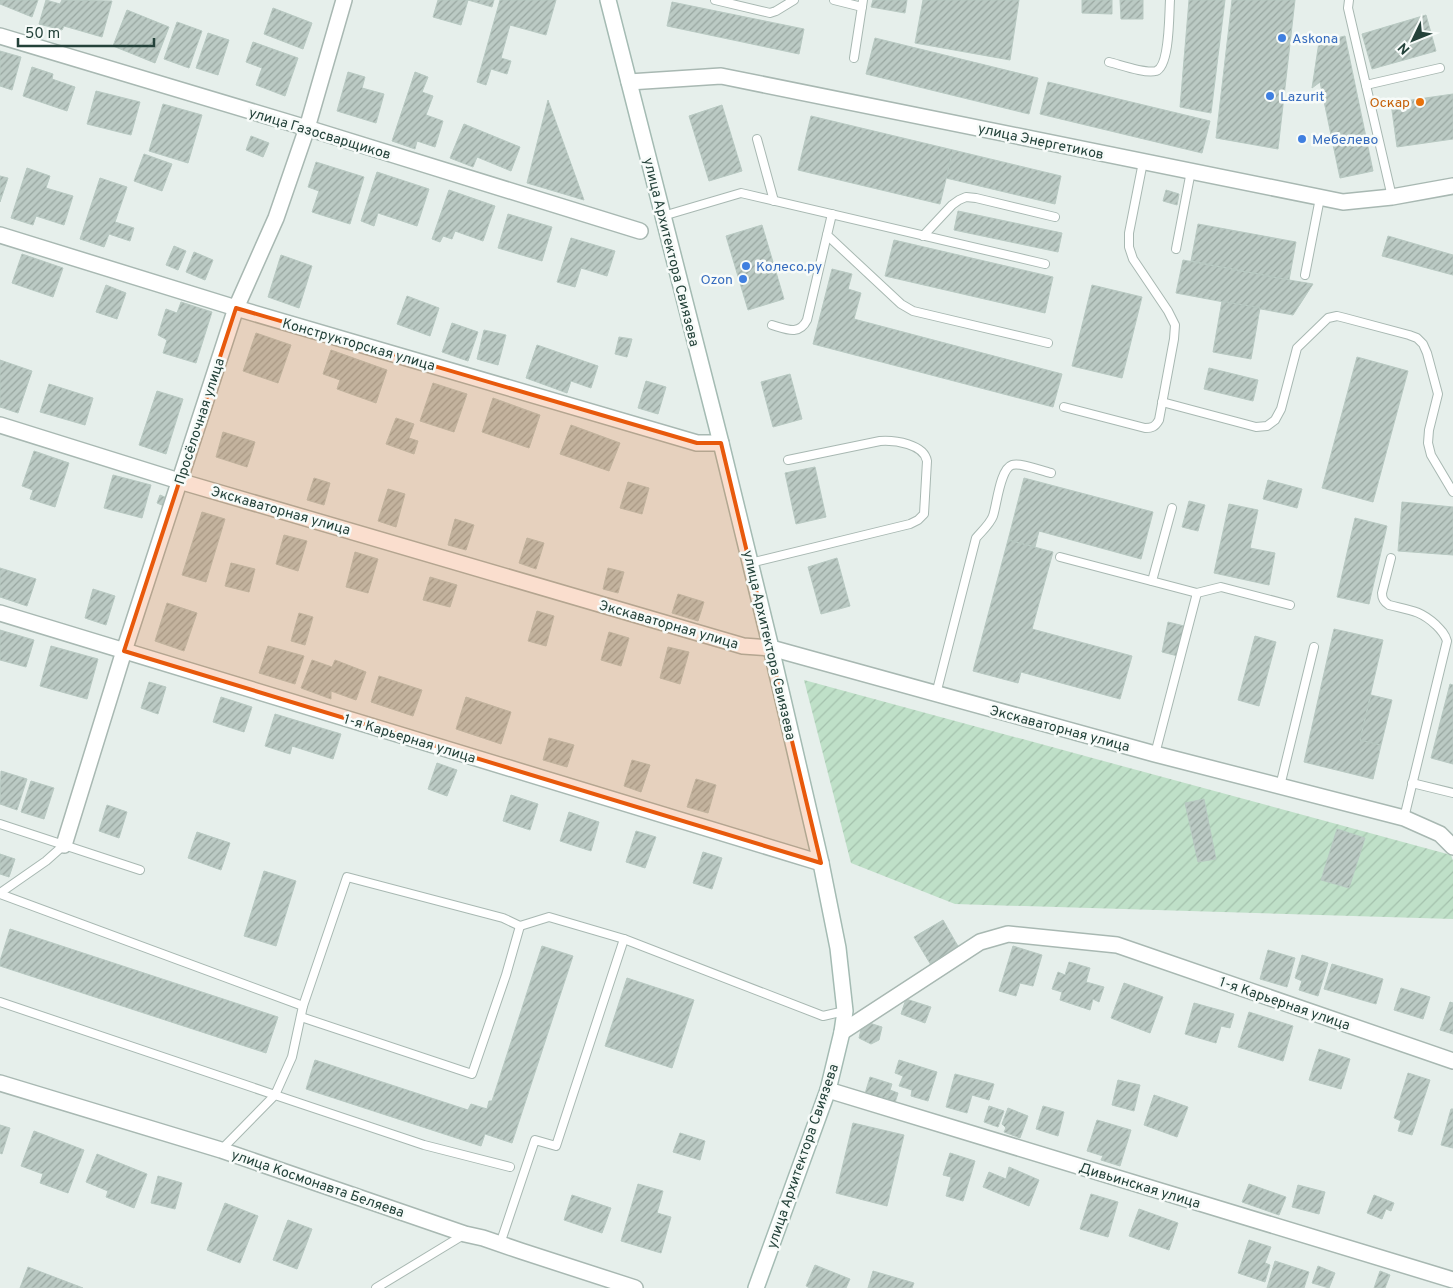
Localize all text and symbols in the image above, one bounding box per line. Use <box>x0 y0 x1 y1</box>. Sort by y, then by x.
scale bar <box>18 15 154 47</box>
north arrow <box>1388 15 1438 65</box>
text: 50 m <box>25 25 60 44</box>
place label: Askona <box>1292 31 1338 48</box>
marker: Askona <box>1276 32 1288 44</box>
text: N <box>1395 38 1414 57</box>
place label: Lazurit <box>1280 89 1324 106</box>
marker: Lazurit <box>1264 90 1276 102</box>
place label: Оскар <box>1370 95 1410 112</box>
marker: Оскар <box>1414 96 1426 108</box>
street label: улица Газосварщиков <box>246 105 393 164</box>
street label: улица Энергетиков <box>976 121 1105 164</box>
place label: Мебелево <box>1312 132 1379 149</box>
marker: Мебелево <box>1296 133 1308 145</box>
street label: улица Архитектора Свиязева <box>639 156 702 349</box>
place label: Колесо.ру <box>756 259 822 276</box>
marker: Колесо.ру <box>740 260 752 272</box>
place label: Ozon <box>700 272 733 289</box>
marker: Ozon <box>737 273 749 285</box>
street label: Конструкторская улица <box>280 315 437 375</box>
street label: Просёлочная улица <box>172 356 229 487</box>
street label: Экскаваторная улица <box>209 483 352 539</box>
street label: улица Архитектора Свиязева <box>738 549 799 742</box>
street label: Экскаваторная улица <box>597 597 740 653</box>
street label: Экскаваторная улица <box>988 703 1131 756</box>
street label: 1-я Карьерная улица <box>342 711 478 768</box>
street label: 1-я Карьерная улица <box>1217 974 1352 1035</box>
street label: улица Архитектора Свиязева <box>764 1062 843 1251</box>
street label: улица Космонавта Беляева <box>229 1147 406 1222</box>
street label: Дивьинская улица <box>1077 1160 1202 1213</box>

